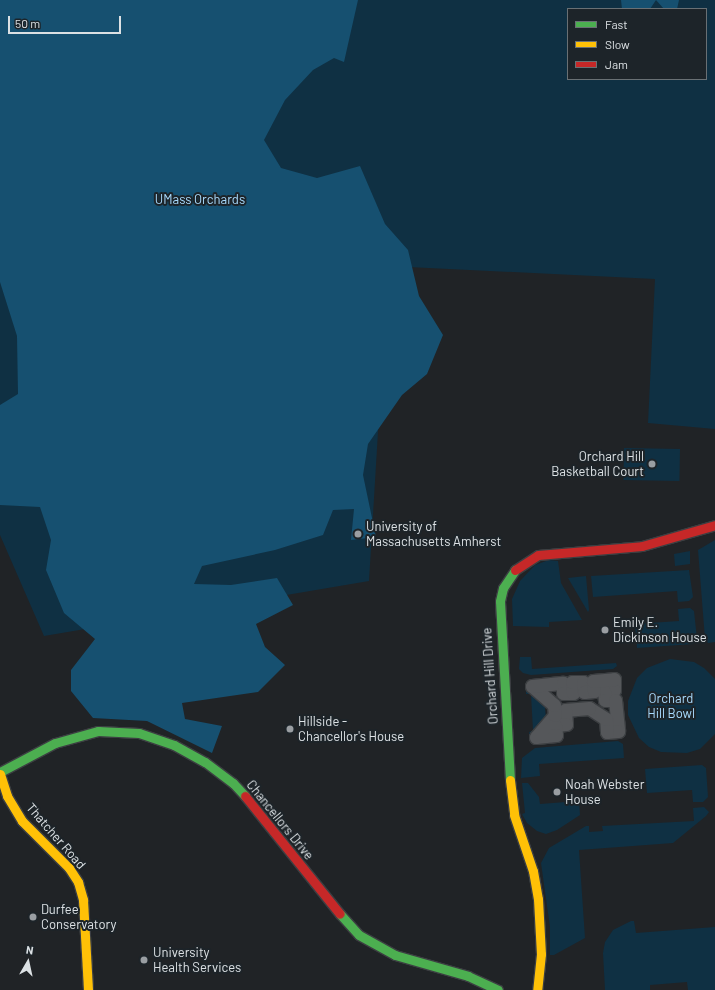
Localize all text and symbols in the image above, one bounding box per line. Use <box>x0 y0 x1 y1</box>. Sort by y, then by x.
scale bar <box>10 8 123 34</box>
legend <box>567 8 707 80</box>
text: 50 m <box>15 16 40 30</box>
text: Fast <box>605 17 628 31</box>
text: Slow <box>605 37 630 51</box>
text: Jam <box>605 57 628 71</box>
park label: UMass Orchards <box>155 191 245 207</box>
place label: Orchard Hill Basketball Court <box>551 449 644 480</box>
marker: Orchard Hill Basketball Court <box>647 459 657 469</box>
place label: University of Massachusetts Amherst <box>366 519 501 550</box>
marker: University of Massachusetts Amherst <box>353 529 363 539</box>
place label: Emily E. Dickinson House <box>613 615 707 646</box>
marker: Emily E. Dickinson House <box>600 625 610 635</box>
street label: Orchard Hill Drive <box>479 627 501 725</box>
park label: Orchard Hill Bowl <box>647 691 695 722</box>
place label: Hillside - Chancellor's House <box>298 714 404 745</box>
marker: Hillside - Chancellor's House <box>285 724 295 734</box>
street label: Chancellors Drive <box>243 777 317 863</box>
place label: Noah Webster House <box>565 777 644 808</box>
marker: Noah Webster House <box>552 787 562 797</box>
street label: Thatcher Road <box>23 800 89 872</box>
place label: Durfee Conservatory <box>41 902 117 933</box>
marker: Durfee Conservatory <box>28 912 38 922</box>
north arrow <box>8 942 48 982</box>
text: N <box>25 943 35 957</box>
place label: University Health Services <box>153 945 241 976</box>
marker: University Health Services <box>138 954 150 966</box>

